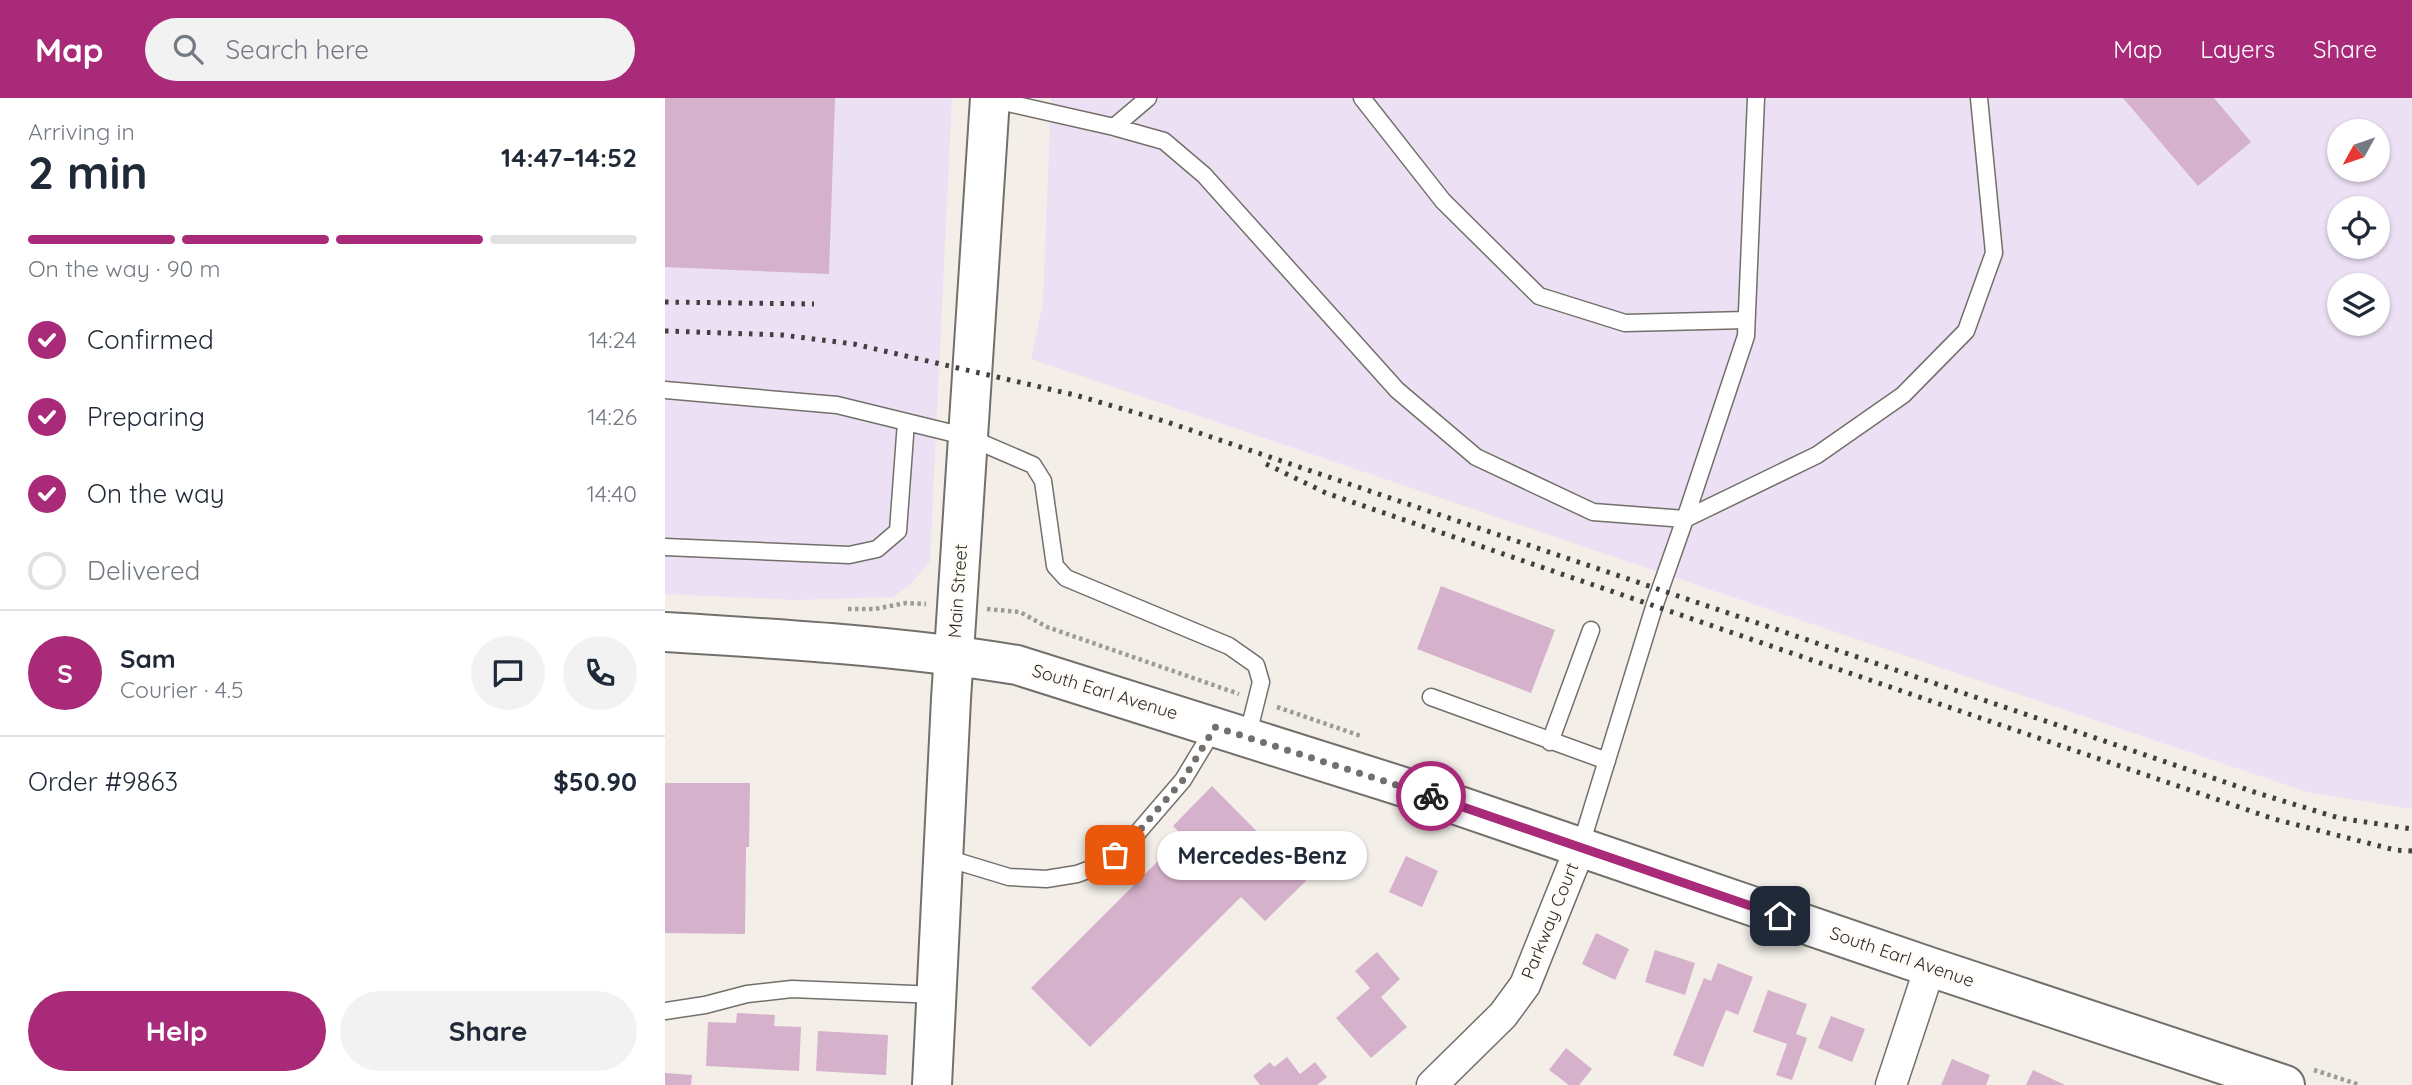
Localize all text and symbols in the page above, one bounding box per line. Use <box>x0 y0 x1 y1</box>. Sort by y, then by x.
search box <box>145 18 635 81</box>
text: Map <box>35 29 103 70</box>
icon: search <box>169 30 207 68</box>
text: Search here <box>225 33 369 66</box>
text: Map <box>2113 34 2162 64</box>
text: Layers <box>2200 34 2275 64</box>
text: Share <box>2313 34 2377 64</box>
text: Arriving in <box>28 117 135 146</box>
north arrow <box>2327 119 2391 182</box>
map controls <box>2327 119 2390 336</box>
text: 14:47–14:52 <box>501 141 637 174</box>
text: 2 min <box>28 143 148 201</box>
button: locate <box>2327 196 2390 259</box>
text: On the way · 90 m <box>28 254 221 283</box>
button: layers <box>2327 273 2390 336</box>
icon: check <box>28 321 66 359</box>
text: Confirmed <box>87 323 214 356</box>
text: 14:24 <box>588 325 637 354</box>
icon: check <box>28 398 66 436</box>
text: Preparing <box>87 400 205 433</box>
text: 14:26 <box>587 402 637 431</box>
icon: check <box>28 475 66 513</box>
text: On the way <box>87 477 225 510</box>
text: 14:40 <box>587 479 637 508</box>
street label: Main Street <box>943 543 972 639</box>
text: Delivered <box>87 554 200 587</box>
button: chat <box>471 636 545 710</box>
button: phone <box>563 636 637 710</box>
text: Sam <box>120 642 176 675</box>
text: S <box>57 657 73 690</box>
street label: South Earl Avenue <box>1030 658 1181 725</box>
text: Courier · 4.5 <box>120 675 244 704</box>
courier <box>1396 761 1466 831</box>
text: Order #9863 <box>28 765 178 798</box>
text: $50.90 <box>553 765 637 798</box>
icon: bike <box>1412 777 1450 815</box>
pin <box>1085 825 1145 885</box>
callout: Mercedes-Benz <box>1157 830 1367 880</box>
icon: bag <box>1096 836 1134 874</box>
text: Mercedes-Benz <box>1177 841 1347 870</box>
street label: Parkway Court <box>1516 859 1583 982</box>
pin <box>1750 886 1810 946</box>
icon: home <box>1761 897 1799 935</box>
street label: South Earl Avenue <box>1827 921 1977 992</box>
button: Help <box>28 991 326 1071</box>
button: Share <box>340 991 637 1071</box>

